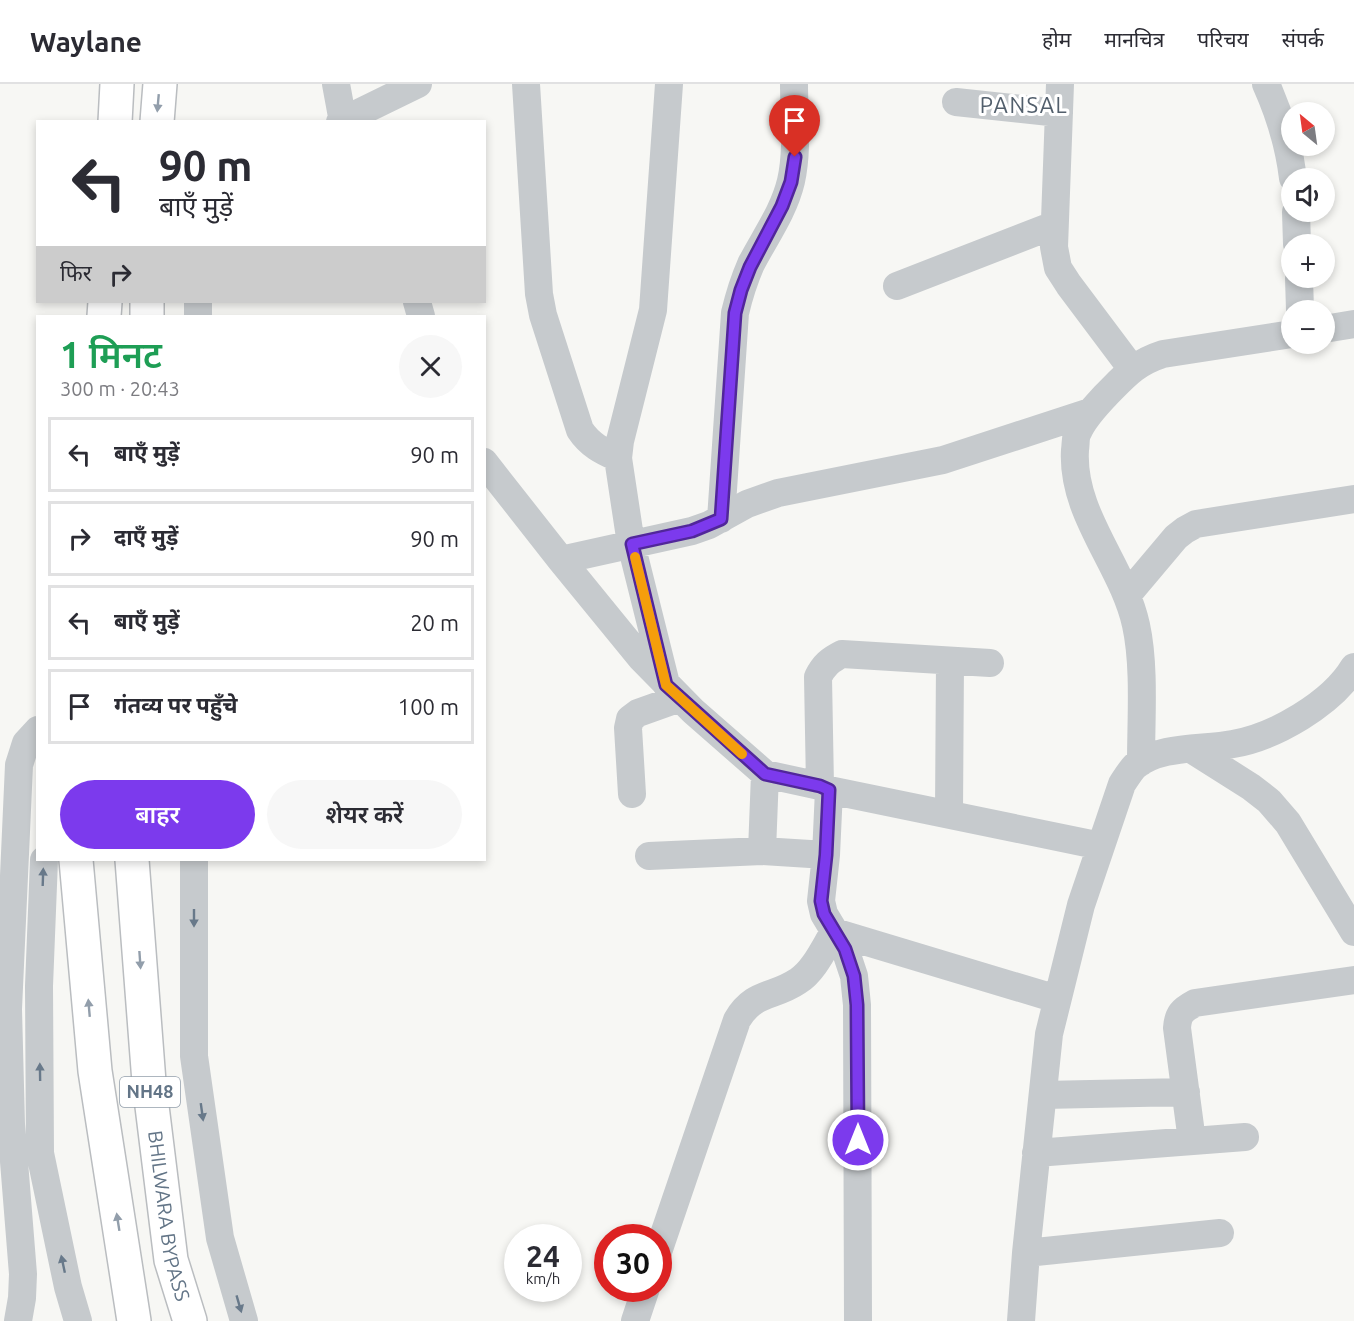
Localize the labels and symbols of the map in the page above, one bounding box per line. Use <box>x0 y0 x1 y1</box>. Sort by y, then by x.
district label: PANSAL <box>980 92 1068 117</box>
one-way arrow <box>154 93 163 112</box>
pin <box>769 95 820 157</box>
north arrow <box>1281 102 1335 156</box>
one-way arrow <box>39 867 48 886</box>
one-way arrow <box>189 908 199 927</box>
one-way arrow <box>135 950 144 969</box>
one-way arrow <box>84 998 94 1017</box>
one-way arrow <box>35 1062 44 1081</box>
road number: NH48 <box>120 1077 180 1107</box>
one-way arrow <box>198 1103 207 1122</box>
position arrow <box>826 1108 890 1172</box>
street label: BHILWARA BYPASS <box>144 1129 195 1304</box>
one-way arrow <box>114 1212 123 1231</box>
speed limit sign: 30 <box>594 1224 672 1302</box>
one-way arrow <box>58 1255 67 1274</box>
one-way arrow <box>235 1295 244 1313</box>

